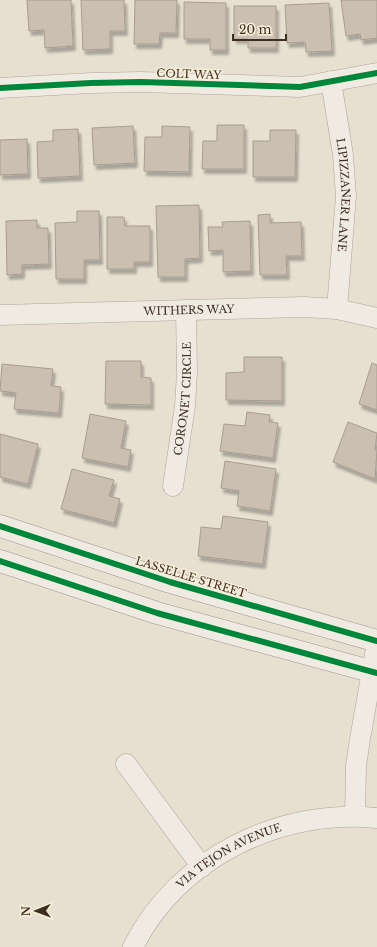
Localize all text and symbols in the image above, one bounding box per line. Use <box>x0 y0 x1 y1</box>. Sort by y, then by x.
scale bar <box>233 16 286 42</box>
text: 20 m <box>239 22 271 37</box>
street label: COLT WAY <box>156 66 223 82</box>
street label: LIPIZZANER LANE <box>333 137 353 252</box>
street label: WITHERS WAY <box>142 302 236 318</box>
street label: CORONET CIRCLE <box>171 342 194 456</box>
street label: LASSELLE STREET <box>134 553 248 601</box>
street label: VIA TEJON AVENUE <box>172 820 283 892</box>
north arrow <box>16 891 56 931</box>
text: N <box>19 905 33 916</box>

